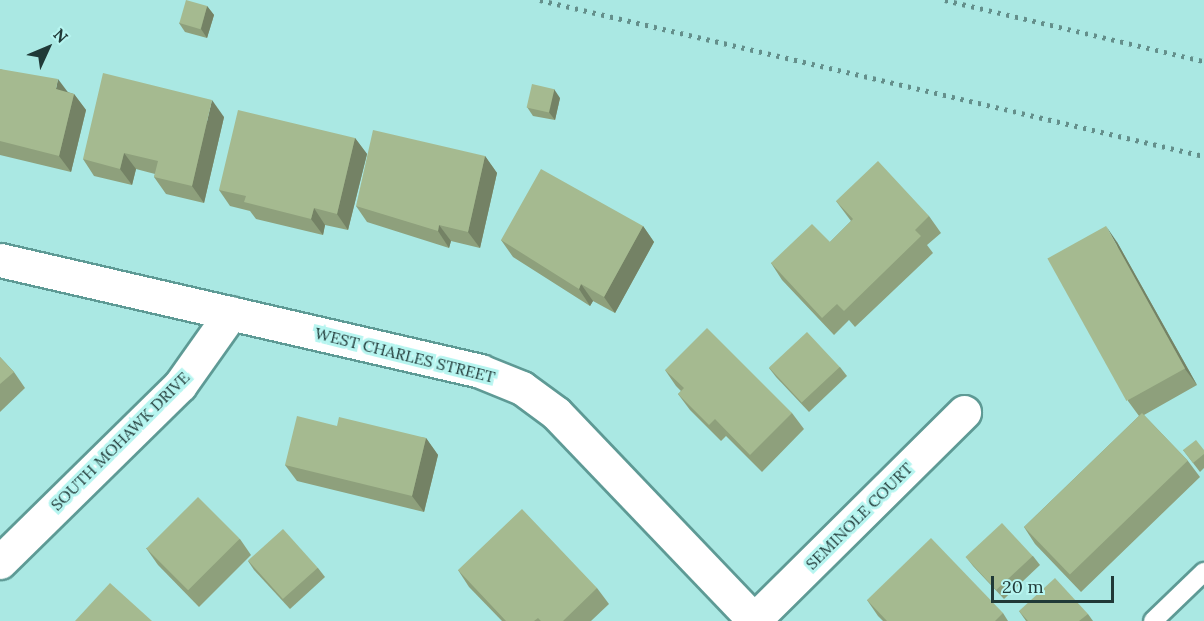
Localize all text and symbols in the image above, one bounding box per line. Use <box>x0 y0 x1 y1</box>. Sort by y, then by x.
north arrow <box>18 18 78 78</box>
text: N <box>49 24 72 47</box>
street label: WEST CHARLES STREET <box>313 323 497 387</box>
street label: SOUTH MOHAWK DRIVE <box>47 368 193 514</box>
street label: SEMINOLE COURT <box>802 459 916 573</box>
scale bar <box>994 564 1117 602</box>
text: 20 m <box>1002 575 1044 598</box>

